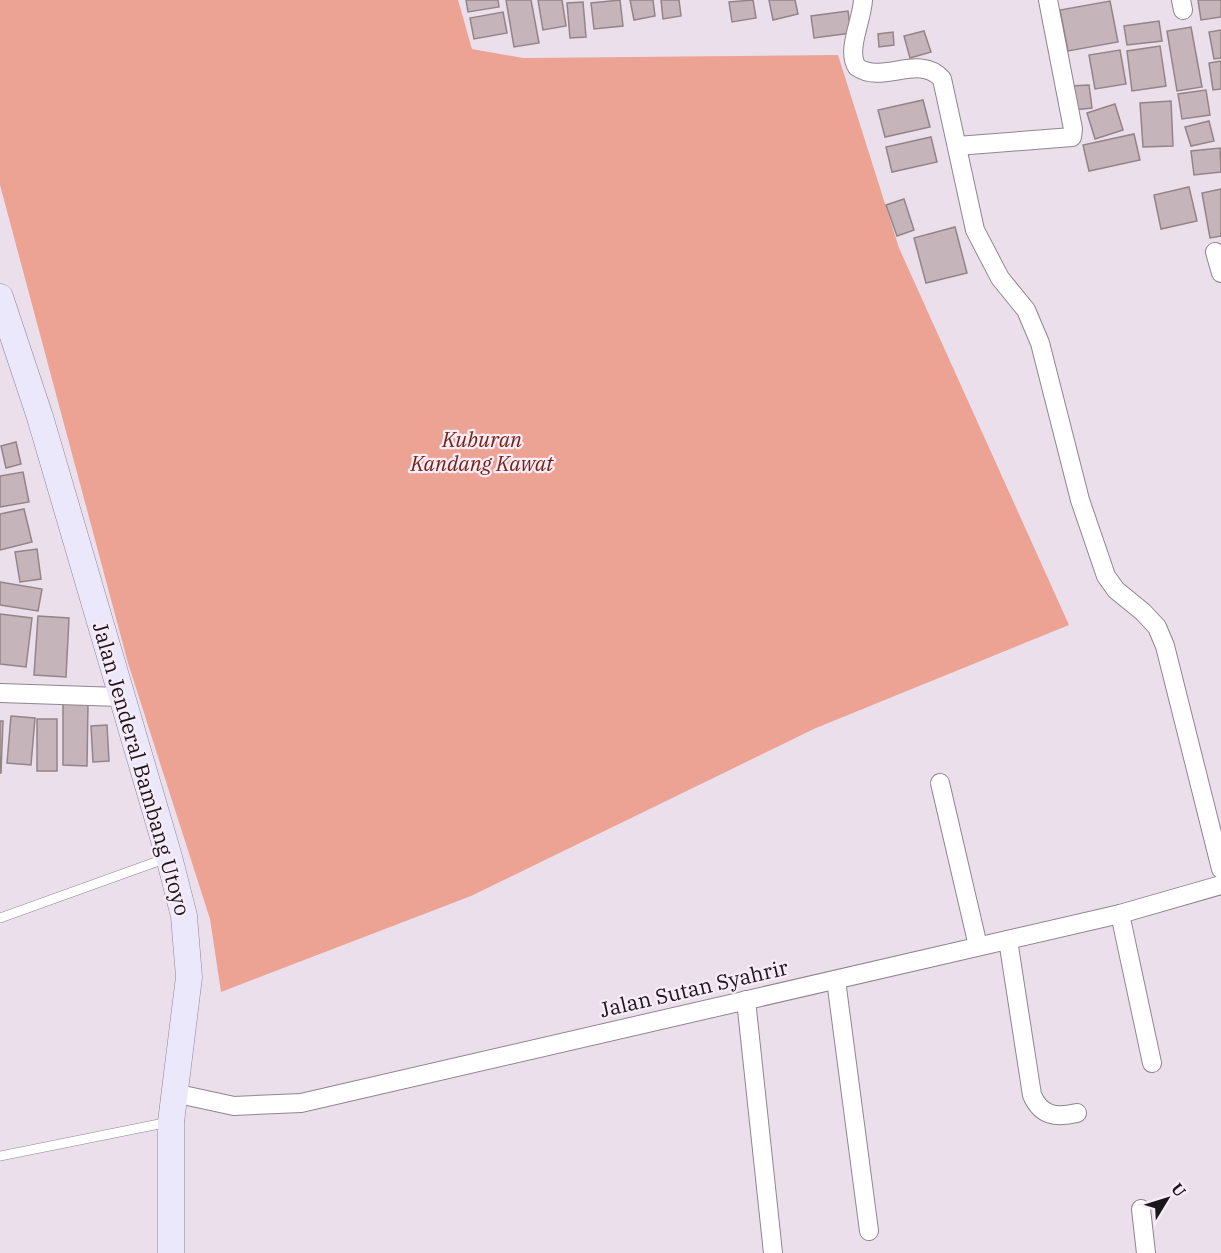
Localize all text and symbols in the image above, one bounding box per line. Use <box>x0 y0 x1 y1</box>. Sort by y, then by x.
park label: Kuburan Kandang Kawat <box>409 425 554 477</box>
street label: Jalan Jenderal Bambang Utoyo <box>87 619 197 919</box>
street label: Jalan Sutan Syahrir <box>597 953 791 1023</box>
north arrow <box>1137 1169 1197 1229</box>
text: U <box>1167 1179 1190 1201</box>

